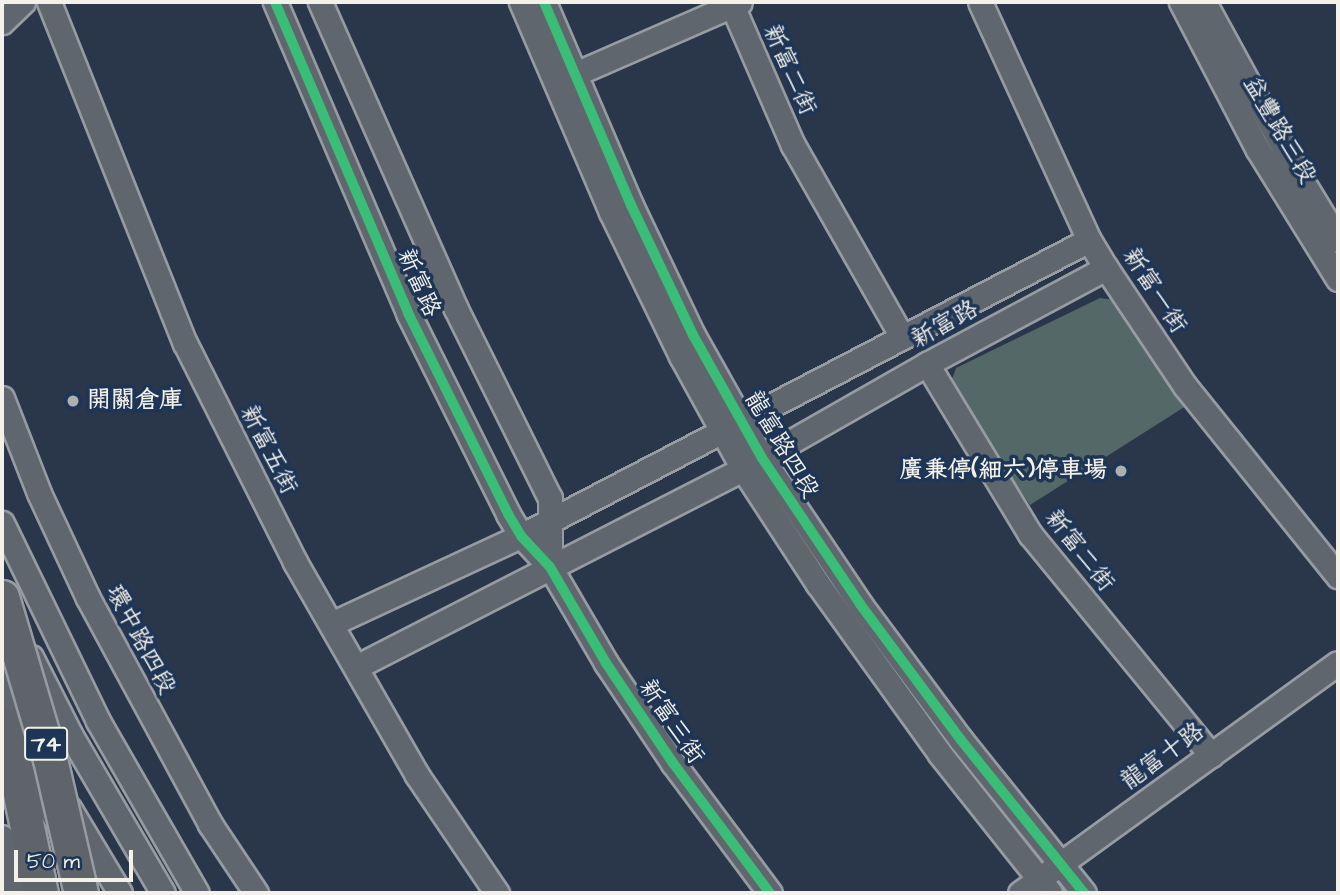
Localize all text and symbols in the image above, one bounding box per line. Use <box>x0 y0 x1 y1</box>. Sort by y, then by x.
street label: 新富二街 <box>756 20 822 120</box>
street label: 益豐路三段 <box>1237 71 1321 189</box>
street label: 新富一街 <box>1116 243 1192 339</box>
street label: 新富路 <box>390 244 446 322</box>
street label: 新富路 <box>907 295 983 355</box>
street label: 龍富路四段 <box>738 386 824 504</box>
place label: 開關倉庫 <box>87 387 183 415</box>
marker: 開關倉庫 <box>65 393 81 409</box>
street label: 新富五街 <box>233 401 303 499</box>
place label: 廣兼停(細六)停車場 <box>899 457 1107 485</box>
marker: 廣兼停(細六)停車場 <box>1113 463 1129 479</box>
street label: 新富二街 <box>1038 504 1120 598</box>
street label: 環中路四段 <box>99 580 181 700</box>
street label: 新富三街 <box>632 674 710 770</box>
street label: 龍富十路 <box>1116 717 1210 797</box>
road number: 74 <box>23 724 69 764</box>
scale bar <box>18 836 136 880</box>
text: 50 m <box>27 847 80 876</box>

